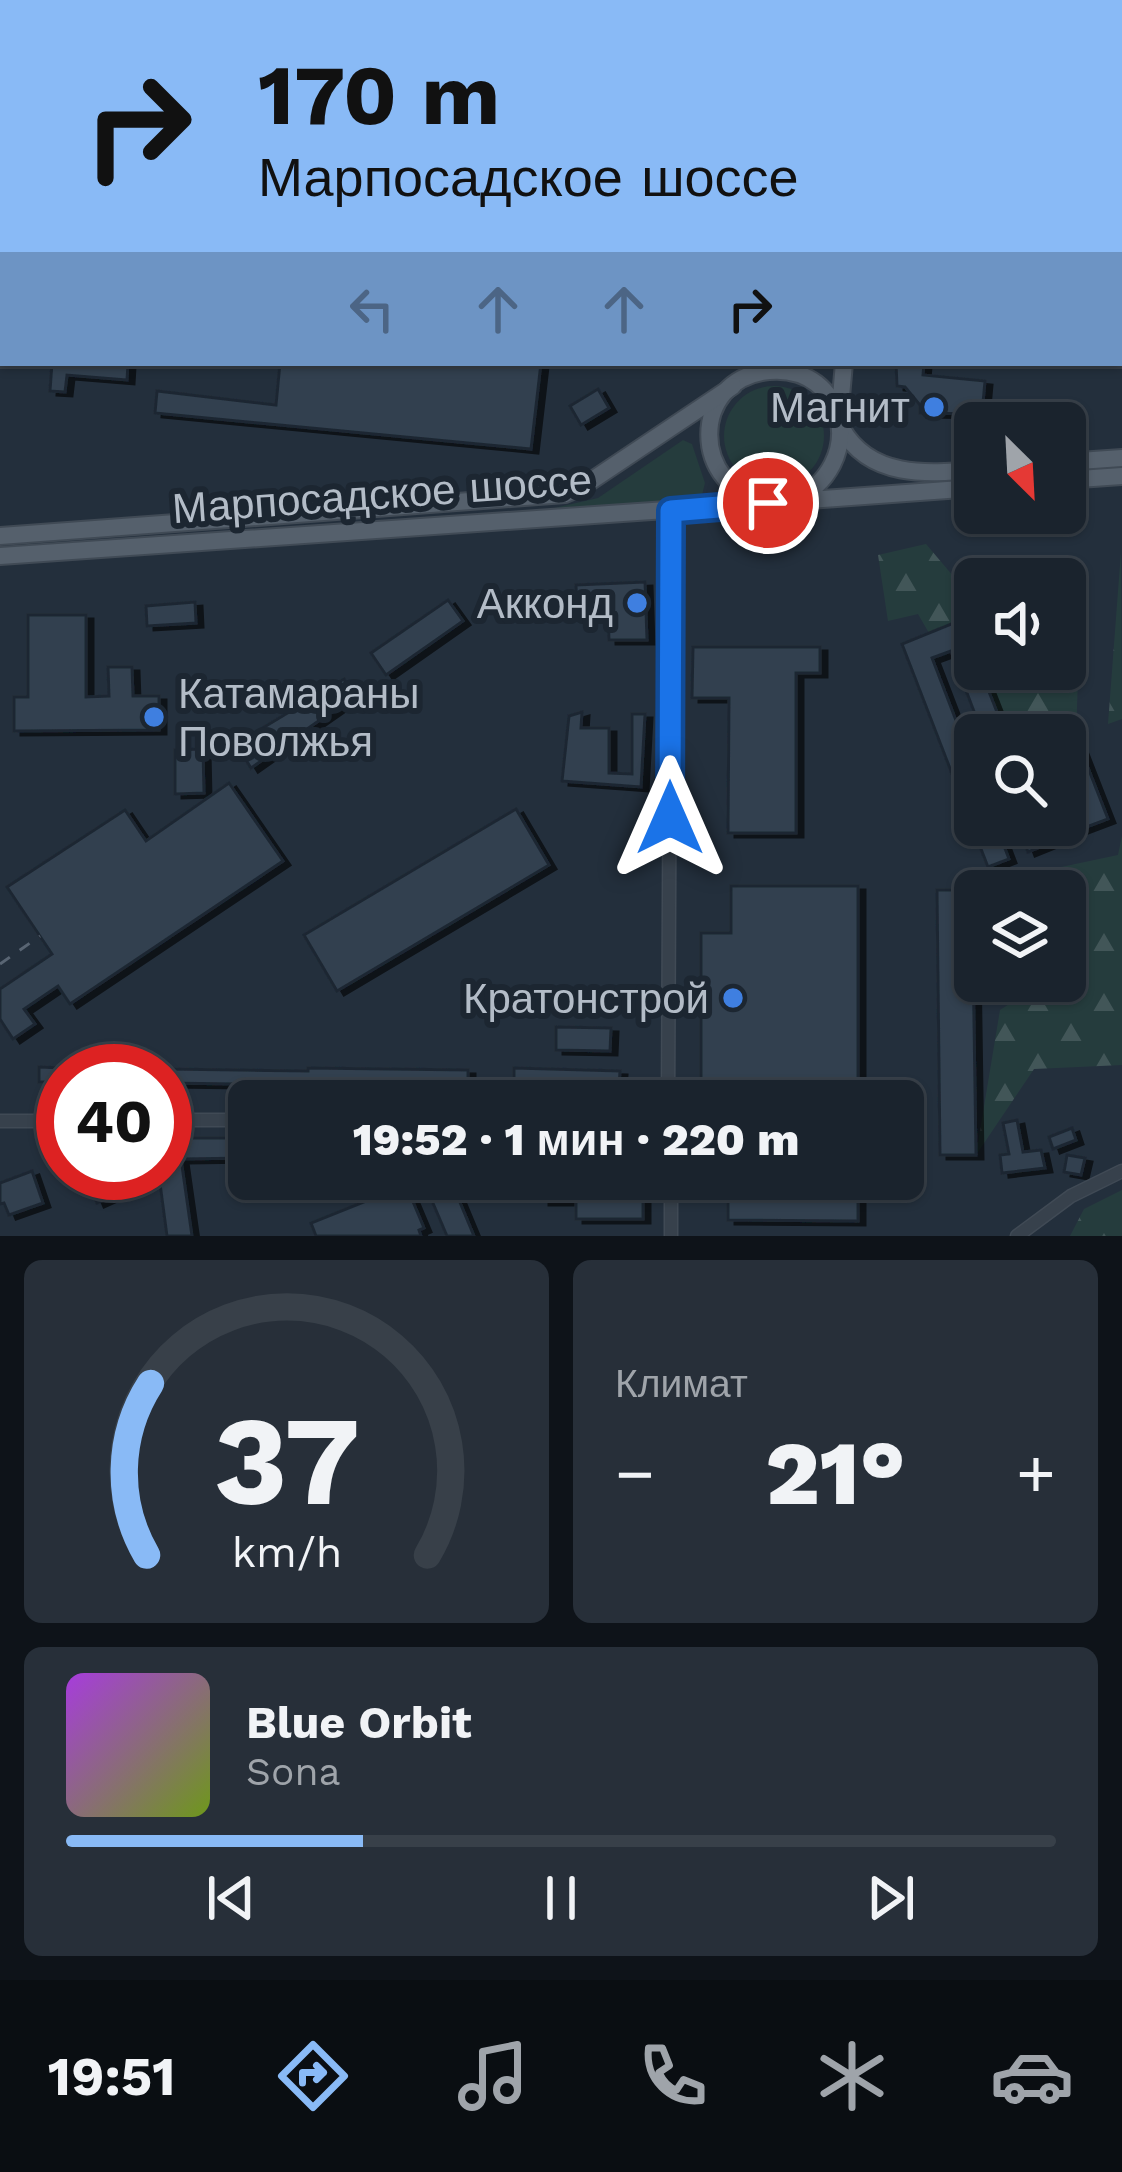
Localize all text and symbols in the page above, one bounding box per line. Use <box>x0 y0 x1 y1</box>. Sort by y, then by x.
text: 170 m <box>258 46 500 144</box>
icon: right <box>60 48 216 204</box>
text: Марпосадское шоссе <box>258 146 799 209</box>
icon: left <box>339 276 405 342</box>
icon: ahead <box>465 276 531 342</box>
icon: ahead <box>591 276 657 342</box>
icon: right <box>717 276 783 342</box>
place label: Магнит <box>770 383 910 432</box>
marker: Магнит <box>921 394 947 420</box>
north arrow <box>954 402 1086 534</box>
map controls <box>954 402 1086 1002</box>
pin <box>717 452 819 554</box>
street label: Марпосадское шоссе <box>171 455 593 533</box>
icon: arrive <box>735 470 801 536</box>
button: sound <box>954 558 1086 690</box>
place label: Акконд <box>477 579 613 628</box>
marker: Акконд <box>624 590 650 616</box>
place label: Катамараны Поволжья <box>178 669 419 766</box>
marker: Катамараны Поволжья <box>141 704 167 730</box>
button: search <box>954 714 1086 846</box>
position arrow <box>607 755 733 881</box>
button: layers <box>954 870 1086 1002</box>
place label: Кратонстрой <box>463 974 709 1023</box>
marker: Кратонстрой <box>720 985 746 1011</box>
speed limit sign: 40 <box>36 1044 192 1200</box>
text: 19:52 · 1 мин · 220 m <box>353 1113 799 1166</box>
text: Климат <box>615 1361 748 1406</box>
text: 37 <box>213 1388 360 1534</box>
text: 21° <box>766 1420 905 1526</box>
text: − <box>615 1435 655 1512</box>
text: + <box>1016 1435 1056 1512</box>
text: km/h <box>231 1526 342 1576</box>
text: Blue Orbit <box>246 1696 472 1749</box>
text: Sona <box>246 1749 341 1794</box>
icon: previous <box>198 1865 264 1931</box>
icon: pause <box>528 1865 594 1931</box>
icon: next <box>858 1865 924 1931</box>
icon: directions <box>271 2034 355 2118</box>
icon: music <box>451 2034 535 2118</box>
icon: phone <box>631 2034 715 2118</box>
icon: climate <box>810 2034 894 2118</box>
icon: car <box>990 2034 1074 2118</box>
text: 19:51 <box>48 2045 175 2108</box>

